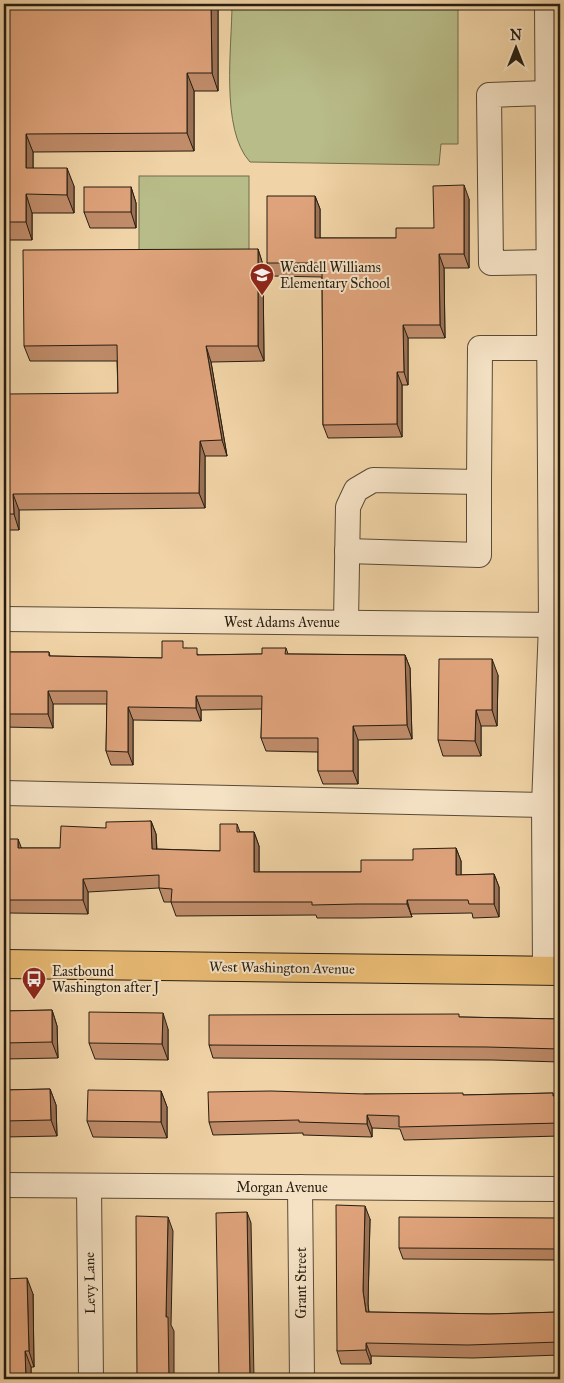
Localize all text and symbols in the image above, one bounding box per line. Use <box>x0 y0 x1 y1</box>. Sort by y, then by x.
north arrow <box>492 22 542 72</box>
text: N <box>510 27 522 44</box>
place label: Wendell Williams Elementary School <box>280 259 390 292</box>
school or university icon: Wendell Williams Elementary School <box>249 262 275 296</box>
street label: West Adams Avenue <box>224 614 340 631</box>
street label: West Washington Avenue <box>209 958 355 978</box>
place label: Eastbound Washington after J <box>52 963 160 997</box>
bus stop icon: Eastbound Washington after J <box>21 966 47 1000</box>
street label: Morgan Avenue <box>236 1179 328 1196</box>
street label: Grant Street <box>293 1247 310 1319</box>
street label: Levy Lane <box>81 1252 99 1314</box>

